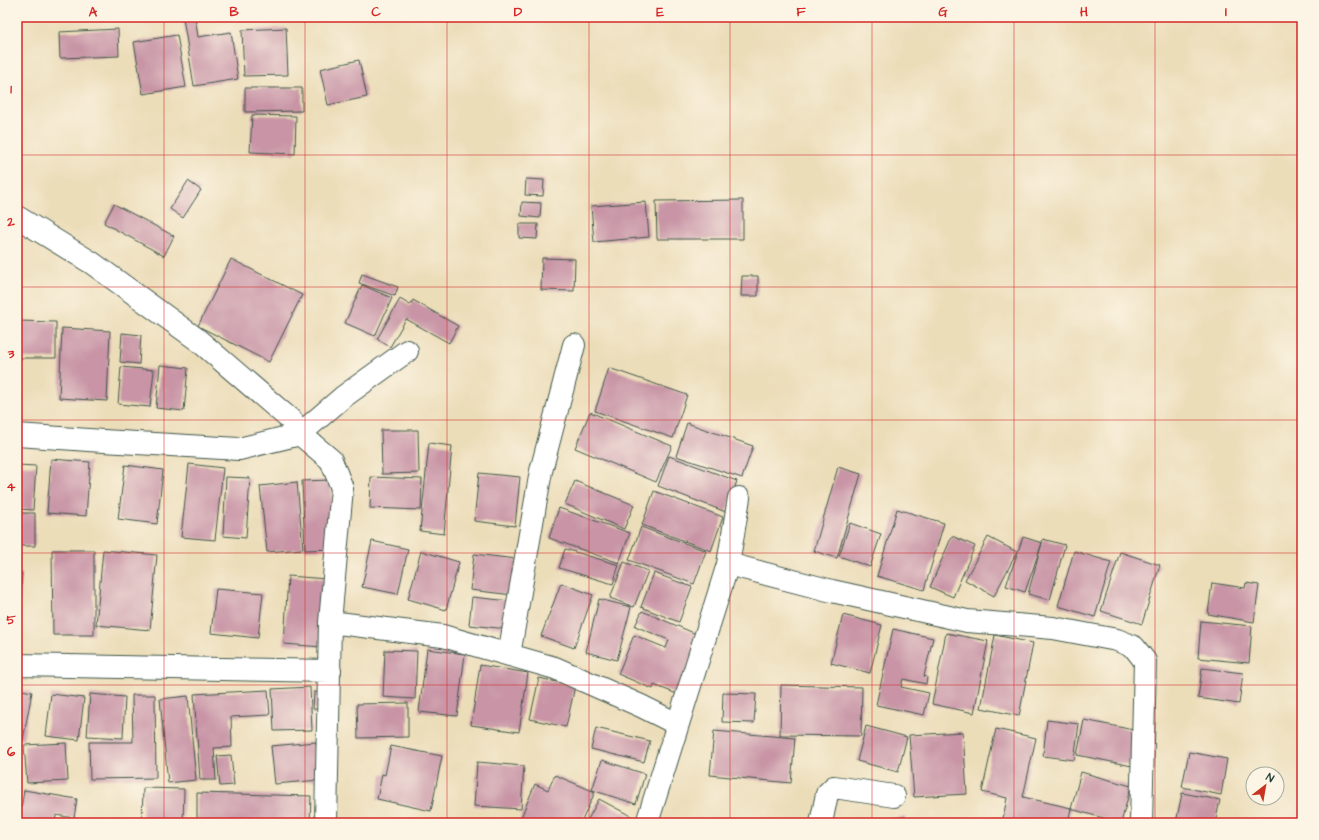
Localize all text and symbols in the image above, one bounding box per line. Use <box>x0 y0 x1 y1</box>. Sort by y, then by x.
text: A <box>89 3 98 21</box>
text: B <box>229 3 239 21</box>
text: C <box>371 3 381 21</box>
text: D <box>514 3 523 21</box>
text: E <box>656 3 664 21</box>
text: F <box>796 3 806 21</box>
text: G <box>938 3 948 21</box>
text: H <box>1080 3 1088 21</box>
text: I <box>1225 3 1227 21</box>
text: 1 <box>10 80 12 98</box>
text: 2 <box>6 213 15 231</box>
text: 3 <box>7 345 15 363</box>
text: 4 <box>7 478 16 496</box>
text: 5 <box>6 611 16 629</box>
text: 6 <box>7 743 16 761</box>
north arrow <box>1245 766 1285 806</box>
text: N <box>1263 770 1277 786</box>

